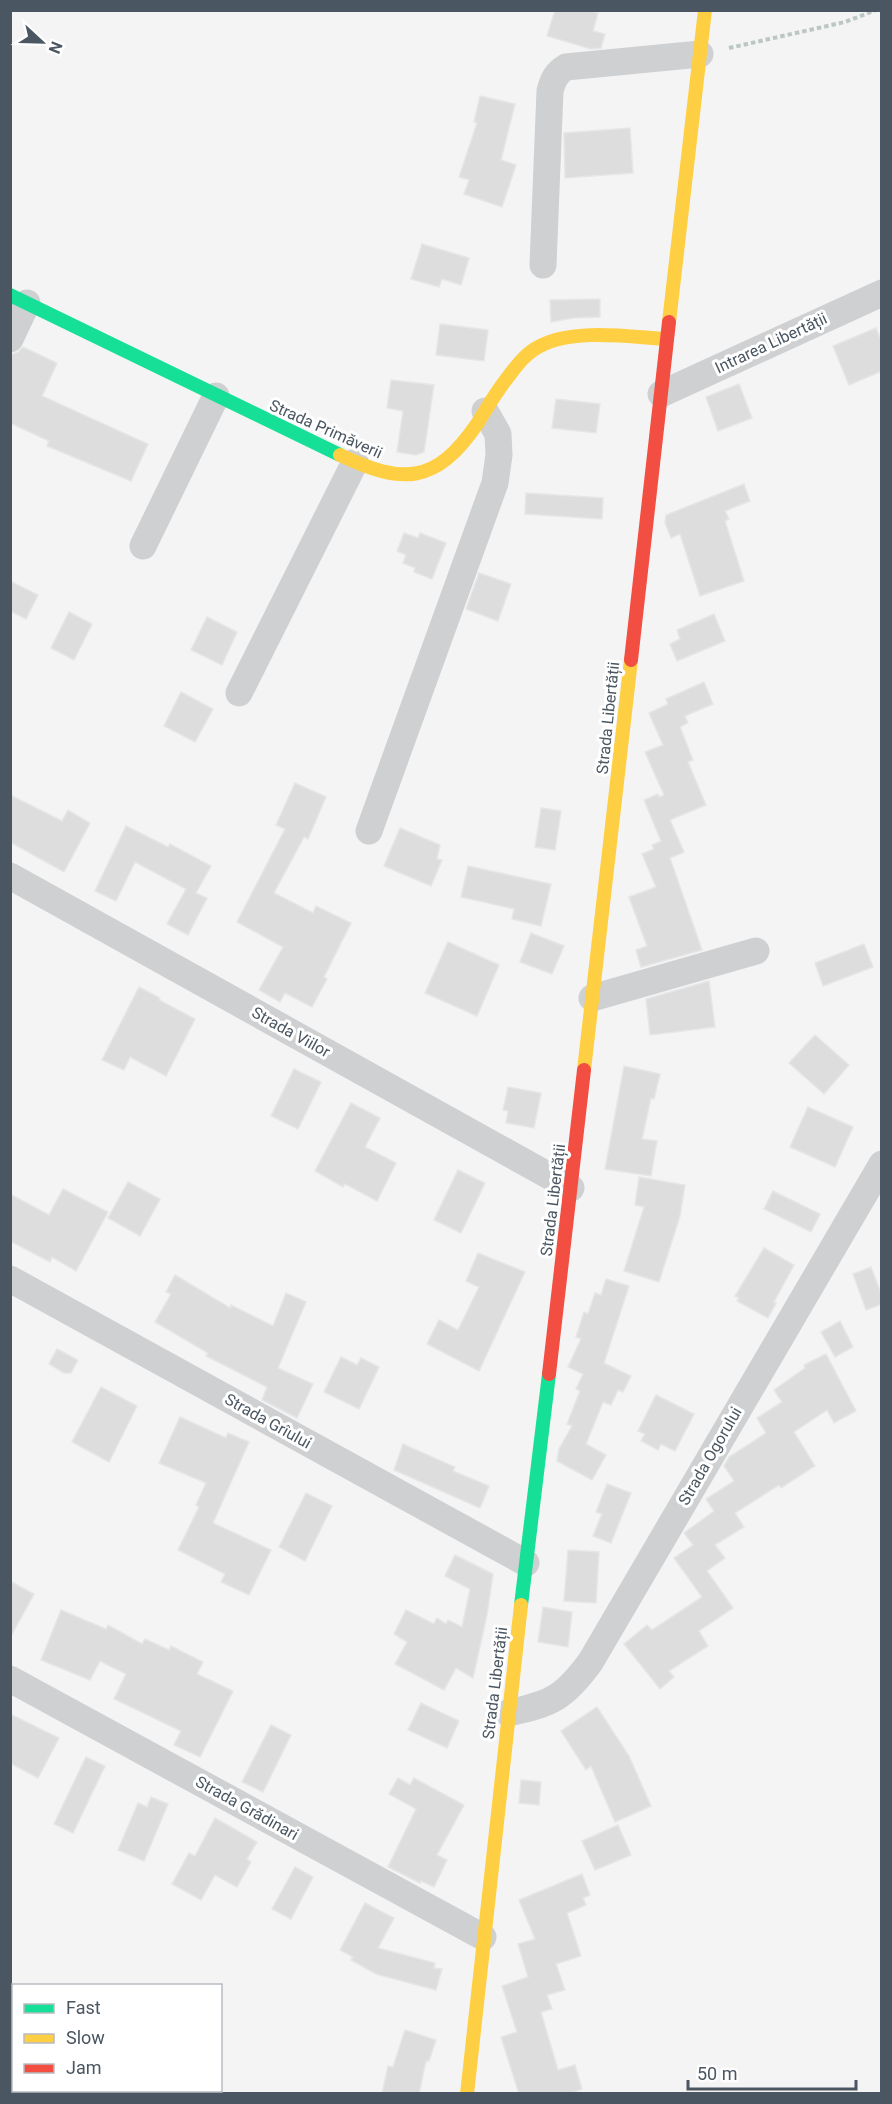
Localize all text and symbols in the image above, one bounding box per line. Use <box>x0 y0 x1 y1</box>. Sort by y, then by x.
north arrow <box>12 12 72 72</box>
text: N <box>45 39 66 56</box>
street label: Intrarea Libertății <box>712 309 830 378</box>
street label: Strada Primăverii <box>267 396 385 462</box>
street label: Strada Libertății <box>593 661 624 775</box>
street label: Strada Viilor <box>248 1003 334 1062</box>
street label: Strada Libertății <box>537 1143 570 1257</box>
street label: Strada Grîului <box>221 1389 315 1453</box>
street label: Strada Ogorului <box>674 1404 746 1508</box>
street label: Strada Libertății <box>479 1626 512 1740</box>
street label: Strada Grădinari <box>192 1772 302 1844</box>
legend <box>12 1984 222 2092</box>
text: Fast <box>66 1997 101 2018</box>
text: Slow <box>66 2027 105 2048</box>
scale bar <box>688 2053 856 2091</box>
text: Jam <box>66 2057 102 2078</box>
text: 50 m <box>697 2063 737 2084</box>

